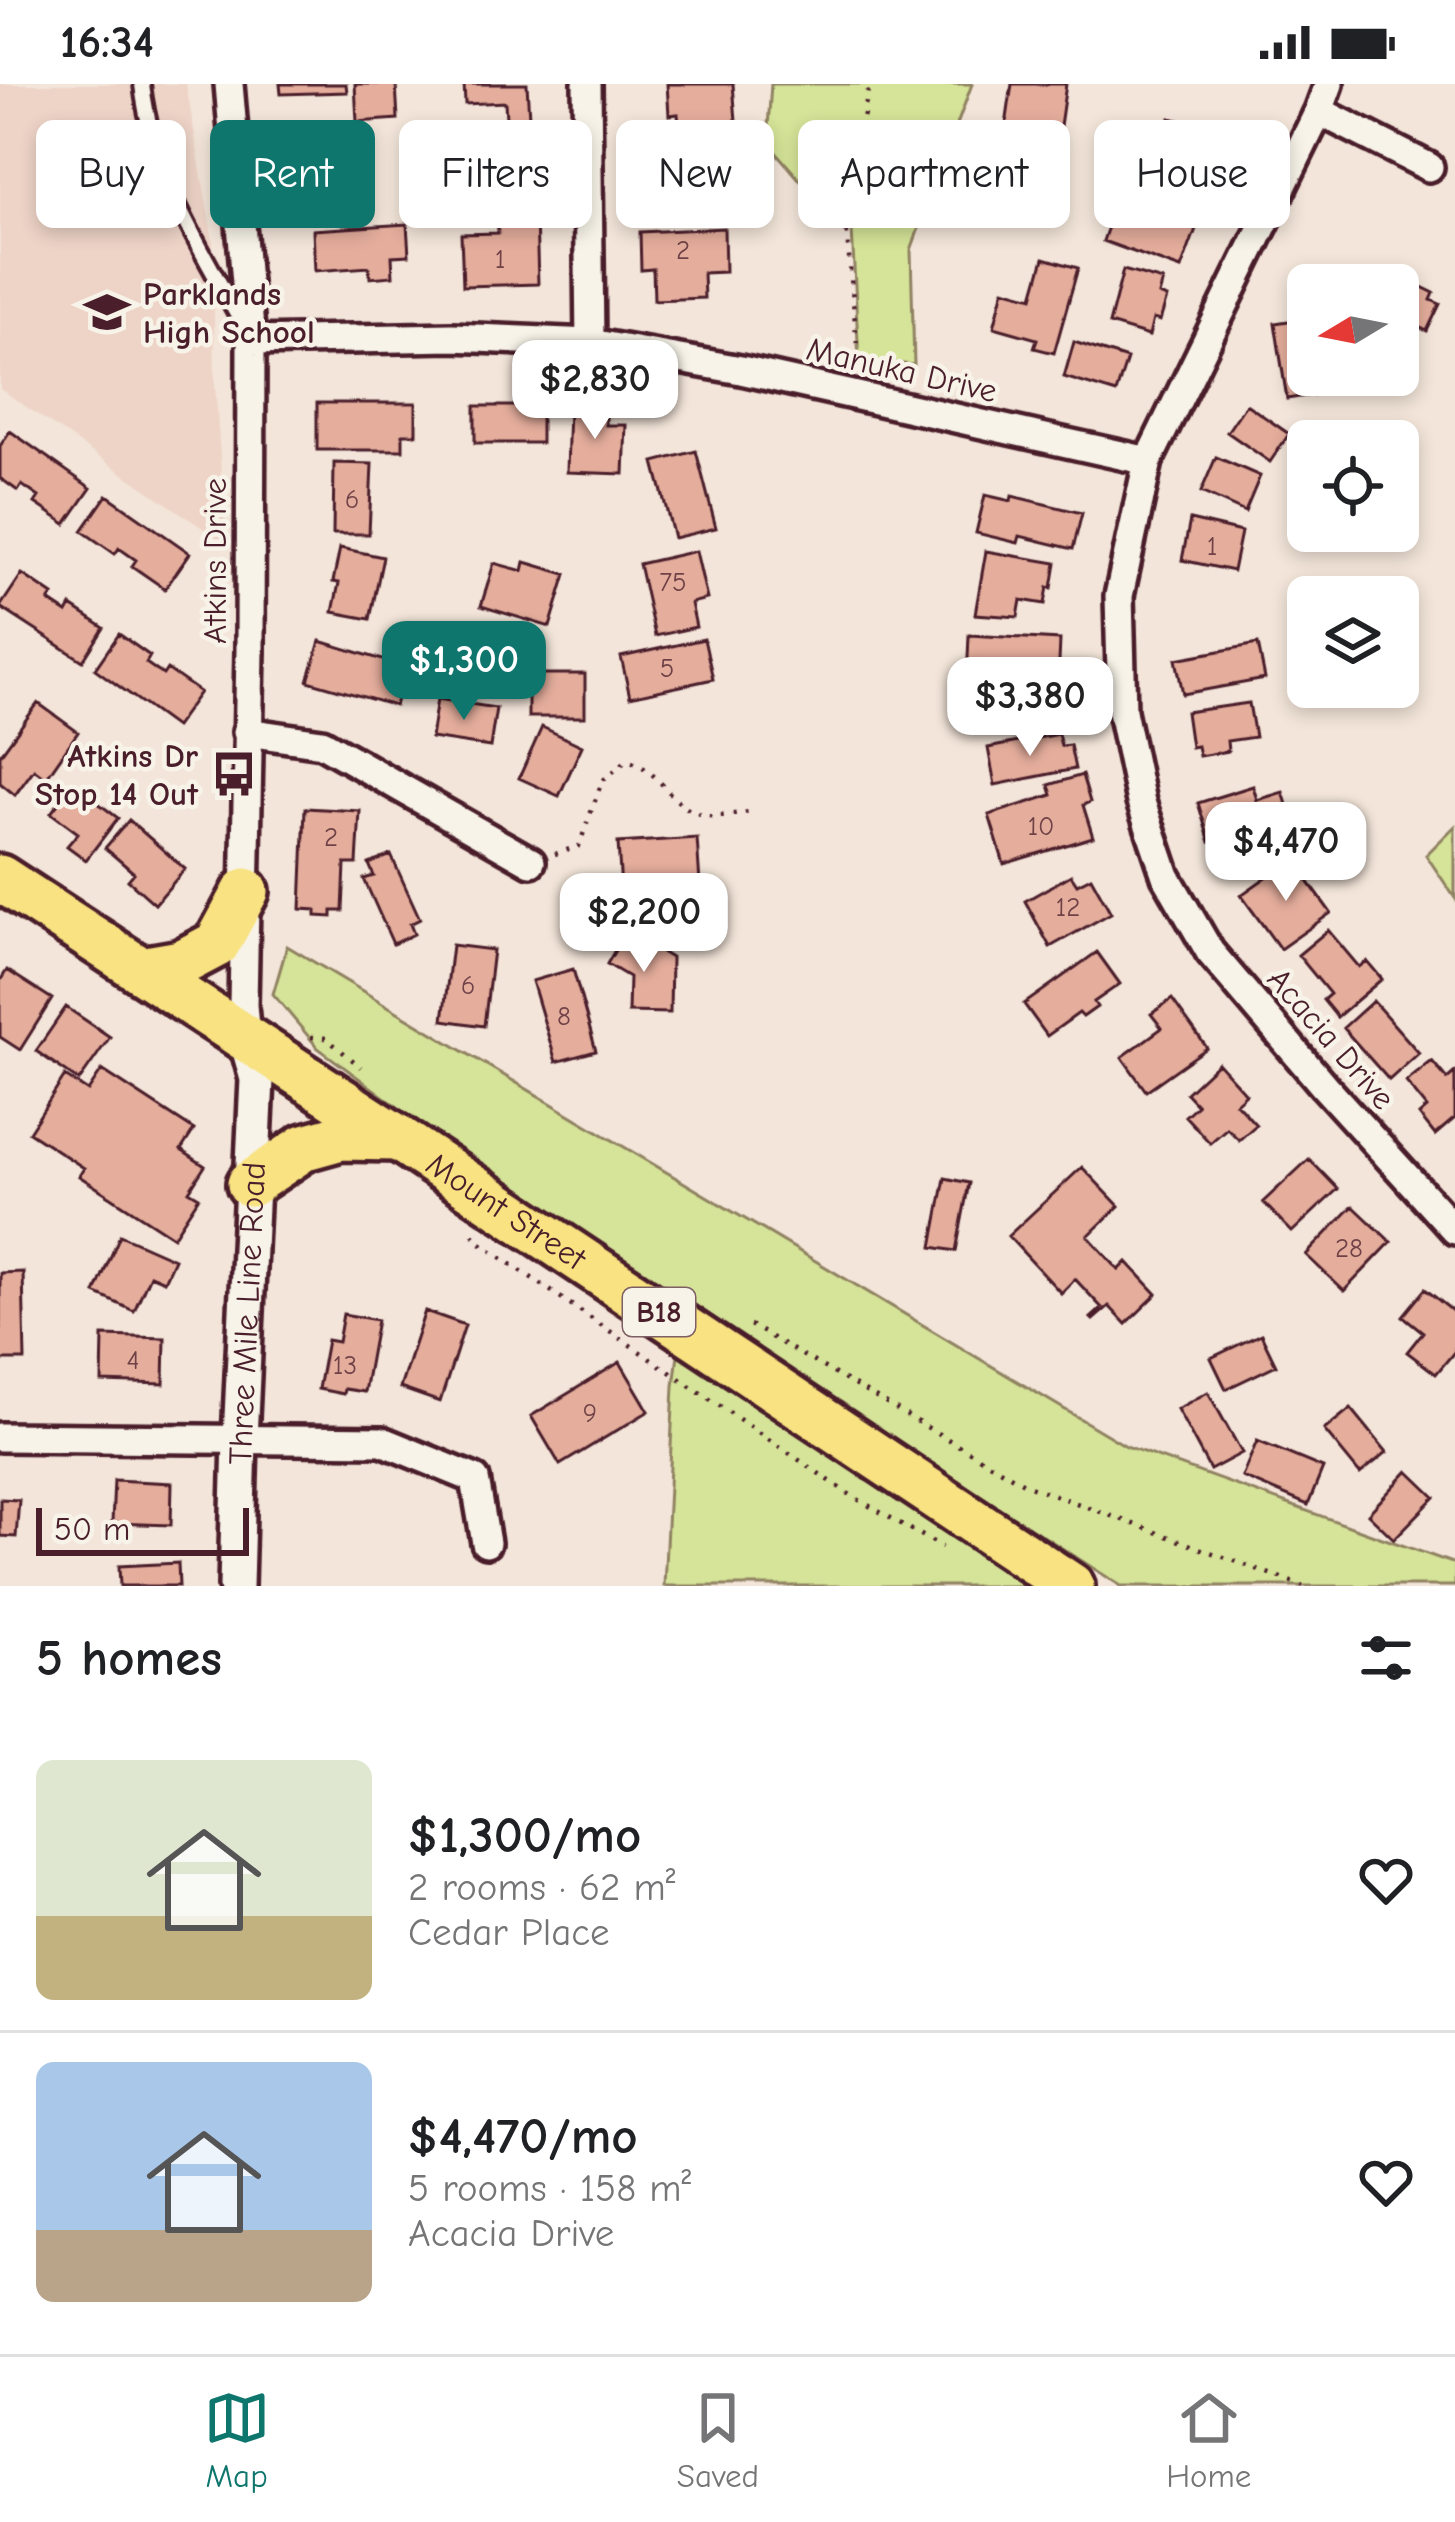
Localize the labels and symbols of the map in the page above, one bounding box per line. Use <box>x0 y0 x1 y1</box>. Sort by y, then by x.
house number: 2 <box>676 235 690 266</box>
house number: 1 <box>495 244 505 275</box>
north arrow <box>1287 264 1419 396</box>
place label: Parklands High School <box>143 275 315 351</box>
school or university icon: Parklands High School <box>82 287 132 337</box>
street label: Manuka Drive <box>803 330 1001 410</box>
pin: $2,830 <box>497 340 693 442</box>
street label: Atkins Drive <box>196 478 234 644</box>
house number: 6 <box>345 484 359 515</box>
house number: 1 <box>1207 531 1217 562</box>
house number: 75 <box>659 567 687 598</box>
pin: $1,300 <box>366 621 562 723</box>
house number: 5 <box>660 653 674 684</box>
pin: $3,380 <box>932 657 1128 759</box>
place label: Atkins Dr Stop 14 Out <box>35 737 199 813</box>
bus stop icon: Atkins Dr Stop 14 Out <box>209 749 259 799</box>
pin: $4,470 <box>1188 802 1384 904</box>
house number: 10 <box>1027 811 1055 842</box>
house number: 2 <box>324 822 338 853</box>
pin: $2,200 <box>546 873 742 975</box>
house number: 12 <box>1056 892 1080 923</box>
street label: Acacia Drive <box>1260 960 1403 1117</box>
house number: 6 <box>461 970 475 1001</box>
house number: 8 <box>557 1001 571 1032</box>
street label: Mount Street <box>419 1145 594 1279</box>
street label: Three Mile Line Road <box>221 1161 273 1465</box>
house number: 28 <box>1335 1233 1363 1264</box>
road number: B18 <box>623 1288 695 1336</box>
house number: 4 <box>126 1345 140 1376</box>
house number: 13 <box>333 1350 357 1381</box>
house number: 9 <box>583 1398 597 1429</box>
scale bar <box>36 1502 249 1555</box>

